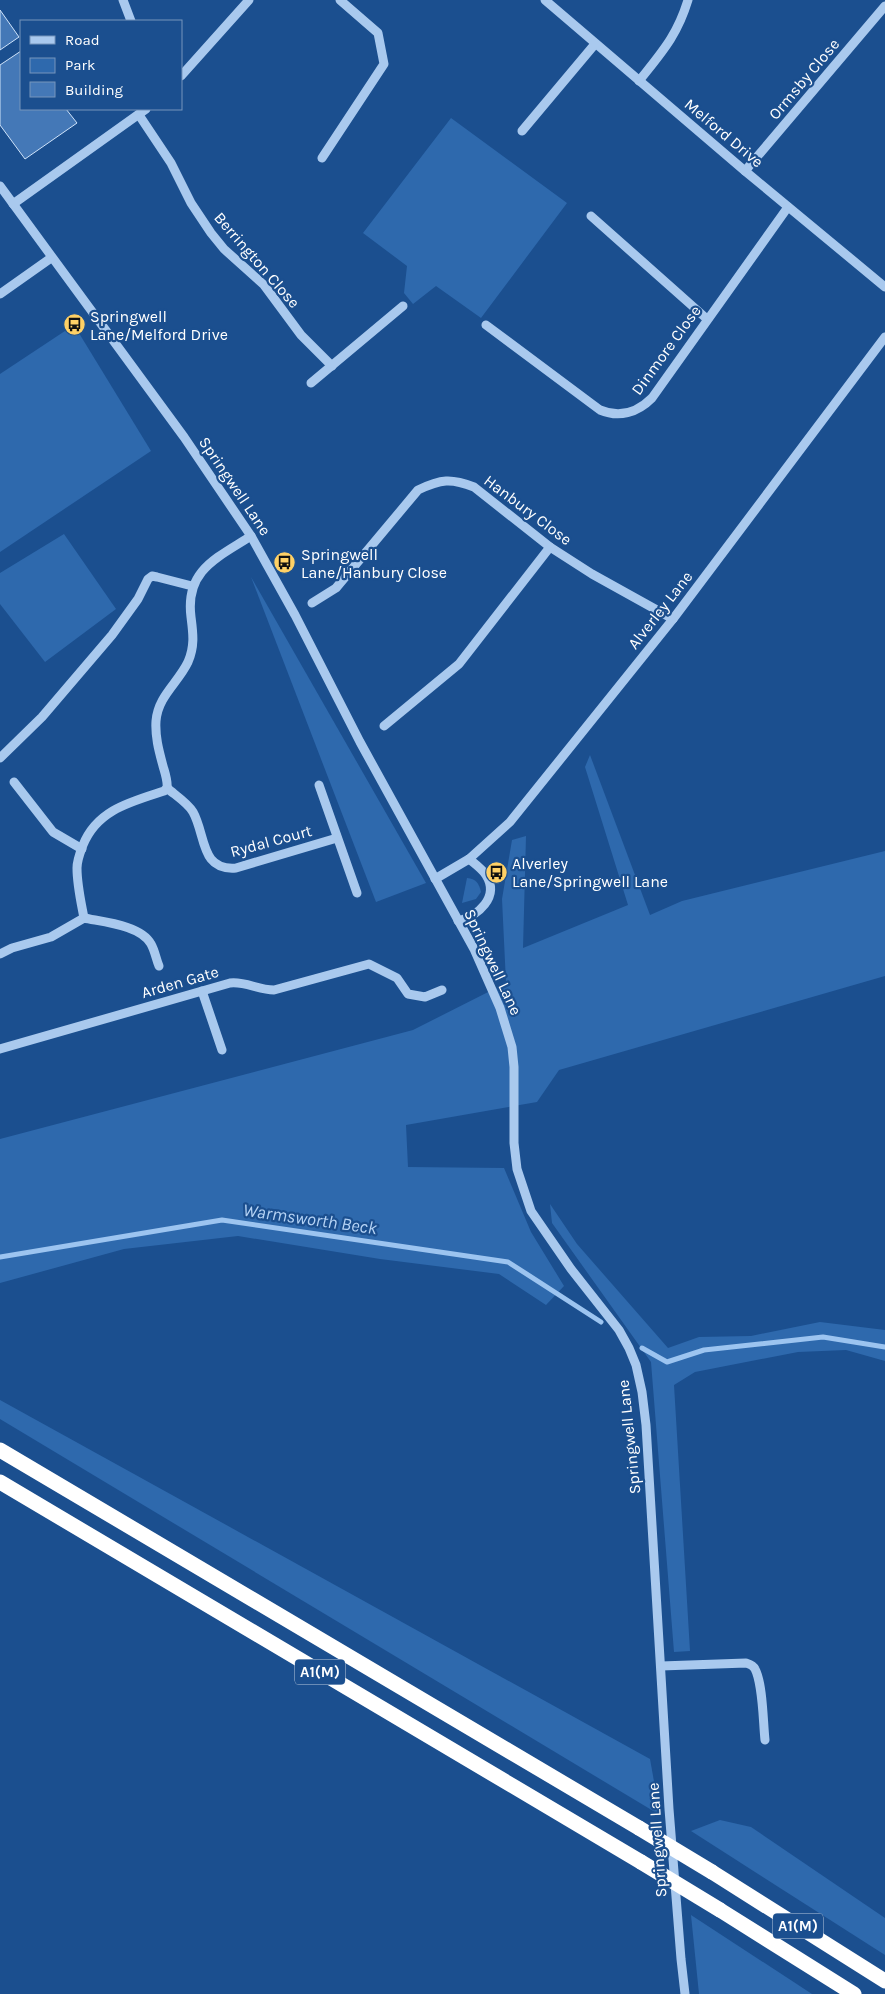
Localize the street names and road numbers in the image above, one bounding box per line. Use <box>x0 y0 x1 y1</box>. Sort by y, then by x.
street label: Ormsby Close <box>765 35 843 123</box>
street label: Melford Drive <box>681 95 767 171</box>
street label: Berrington Close <box>210 208 304 312</box>
street label: Dinmore Close <box>627 301 705 399</box>
street label: Springwell Lane <box>195 433 275 539</box>
street label: Hanbury Close <box>480 471 576 549</box>
street label: Alverley Lane <box>624 567 696 653</box>
street label: Rydal Court <box>228 821 314 861</box>
street label: Springwell Lane <box>460 906 526 1018</box>
street label: Arden Gate <box>139 962 221 1002</box>
street label: Springwell Lane <box>614 1379 644 1495</box>
road number: A1(M) <box>295 1660 345 1684</box>
street label: Springwell Lane <box>644 1782 670 1898</box>
road number: A1(M) <box>773 1914 823 1938</box>

